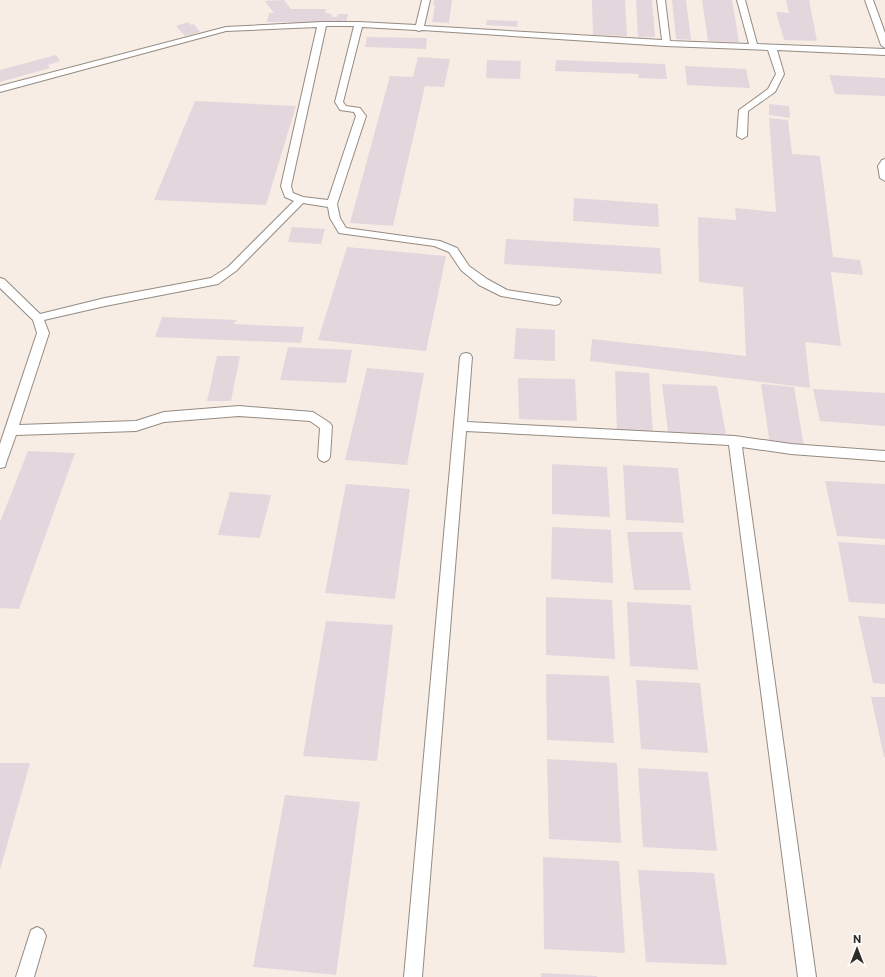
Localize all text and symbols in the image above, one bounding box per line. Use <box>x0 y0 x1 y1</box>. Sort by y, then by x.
north arrow <box>837 929 877 969</box>
text: N <box>853 932 861 945</box>

